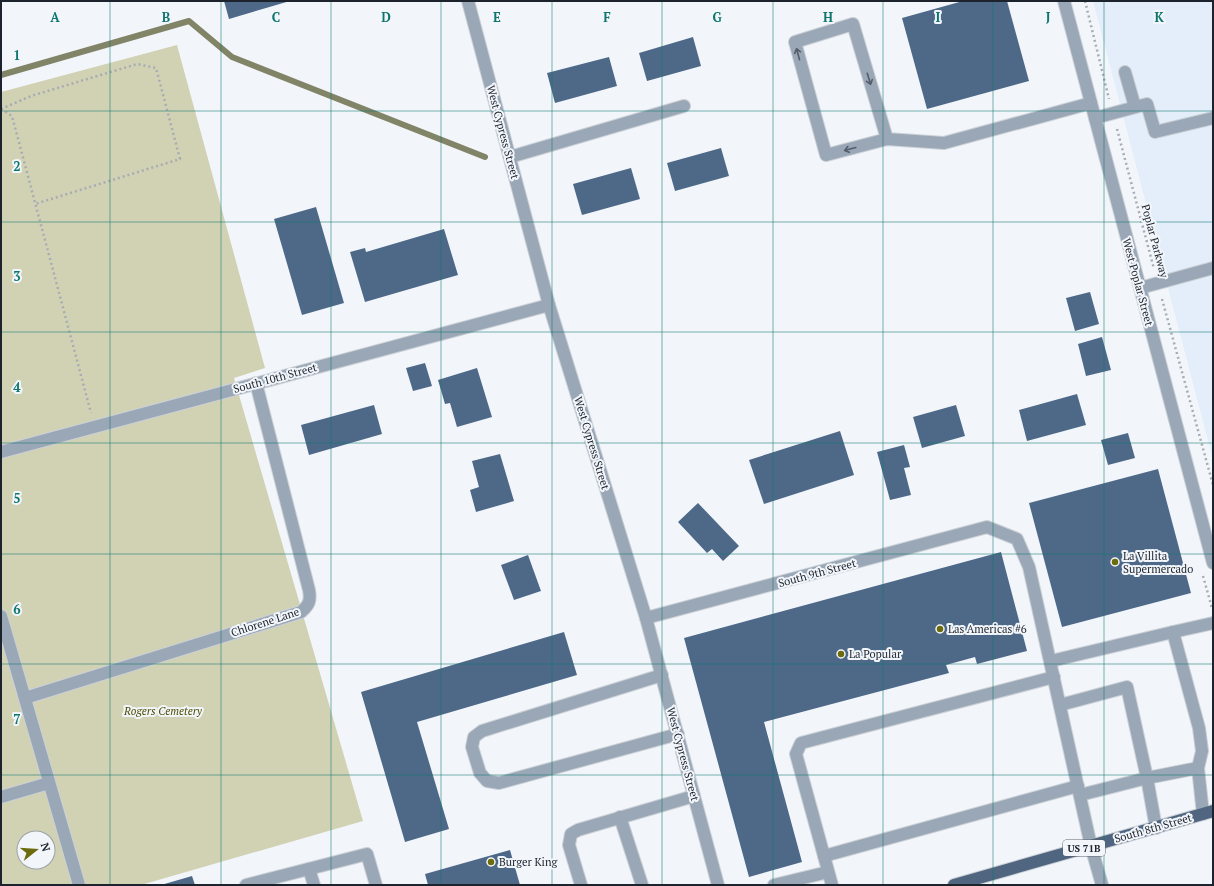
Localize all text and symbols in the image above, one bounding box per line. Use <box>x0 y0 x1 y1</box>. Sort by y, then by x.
text: A <box>50 8 60 26</box>
text: B <box>162 8 170 26</box>
text: C <box>272 8 280 26</box>
text: D <box>381 8 391 26</box>
text: E <box>493 8 501 26</box>
text: F <box>603 8 611 26</box>
text: G <box>712 8 722 26</box>
text: H <box>823 8 833 26</box>
text: I <box>936 8 941 26</box>
text: J <box>1046 8 1051 26</box>
text: K <box>1154 8 1164 26</box>
text: 1 <box>13 46 21 64</box>
one-way arrow <box>794 48 802 61</box>
one-way arrow <box>866 72 873 85</box>
street label: West Cypress Street <box>484 84 522 180</box>
one-way arrow <box>844 146 857 153</box>
text: 2 <box>13 157 21 175</box>
street label: Poplar Parkway <box>1138 203 1172 280</box>
street label: West Poplar Street <box>1120 237 1156 327</box>
text: 3 <box>13 267 21 285</box>
street label: South 10th Street <box>232 360 318 396</box>
text: 4 <box>13 378 21 396</box>
street label: West Cypress Street <box>571 395 613 491</box>
text: 5 <box>13 489 21 507</box>
place label: La Villita Supermercado <box>1123 549 1193 576</box>
street label: South 9th Street <box>777 556 857 590</box>
marker: La Villita Supermercado <box>1110 557 1120 567</box>
text: 6 <box>13 600 21 618</box>
street label: Chlorene Lane <box>229 604 301 640</box>
place label: Las Americas #6 <box>948 622 1027 636</box>
marker: Las Americas #6 <box>935 624 945 634</box>
place label: La Popular <box>849 647 902 661</box>
marker: La Popular <box>836 649 846 659</box>
park label: Rogers Cemetery <box>123 704 203 718</box>
street label: West Cypress Street <box>664 706 702 802</box>
text: 7 <box>13 710 21 728</box>
street label: South 8th Street <box>1113 810 1193 846</box>
north arrow <box>16 830 56 870</box>
road number: US 71B <box>1063 840 1105 856</box>
text: N <box>38 841 54 854</box>
place label: Burger King <box>499 855 557 869</box>
marker: Burger King <box>486 857 496 867</box>

